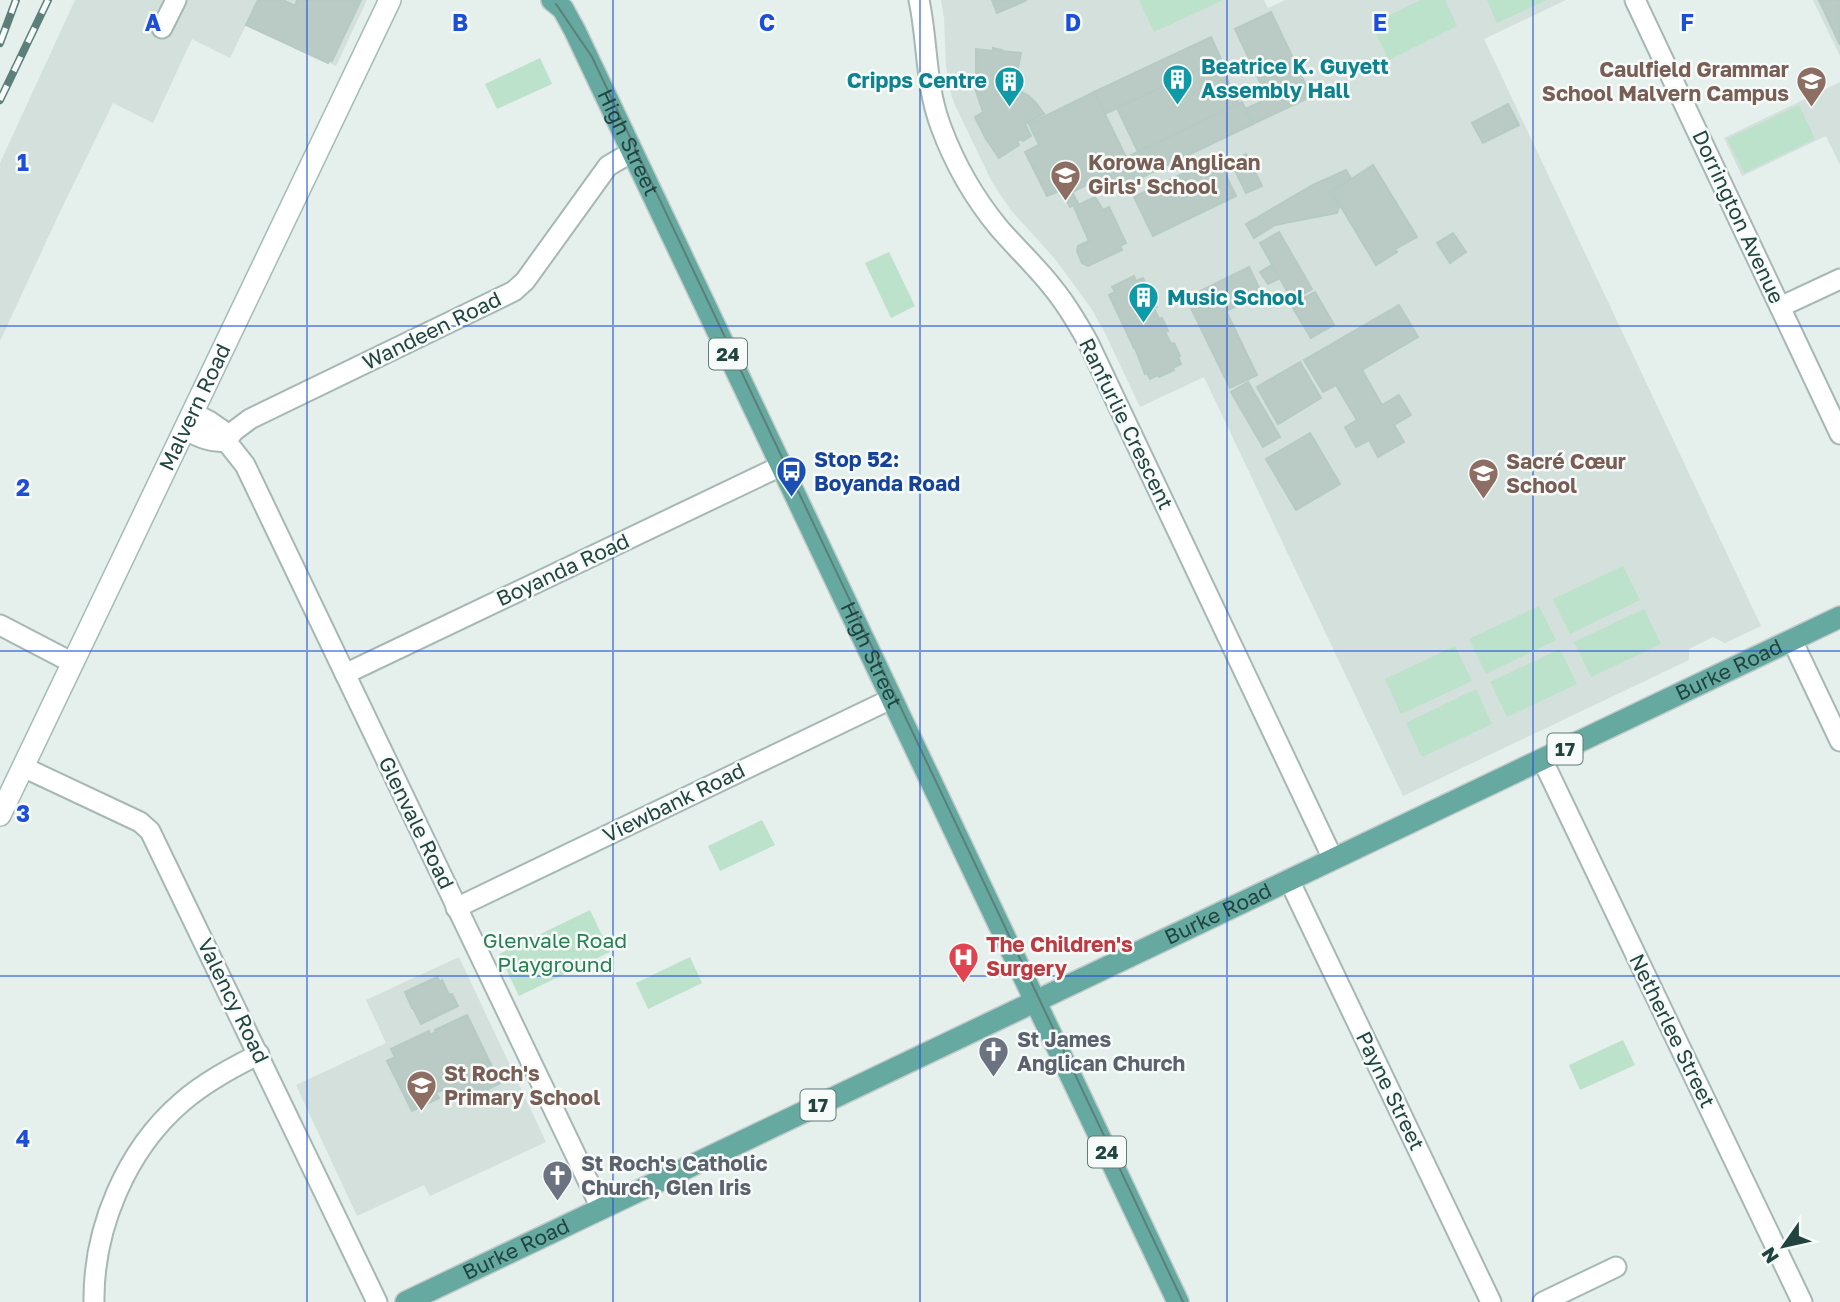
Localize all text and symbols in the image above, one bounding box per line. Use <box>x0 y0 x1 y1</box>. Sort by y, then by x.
text: A <box>145 8 162 36</box>
text: B <box>452 8 468 36</box>
text: C <box>759 8 775 36</box>
text: D <box>1065 8 1081 36</box>
text: E <box>1373 8 1387 36</box>
text: F <box>1680 8 1694 36</box>
place label: Beatrice K. Guyett Assembly Hall <box>1201 53 1389 103</box>
place label: Caulfield Grammar School Malvern Campus <box>1542 56 1789 106</box>
building icon: Beatrice K. Guyett Assembly Hall <box>1161 62 1195 106</box>
building icon: Cripps Centre <box>993 64 1027 108</box>
school or university icon: Caulfield Grammar School Malvern Campus <box>1795 65 1829 109</box>
place label: Cripps Centre <box>847 67 987 93</box>
street label: High Street <box>593 85 665 200</box>
street label: Dorrington Avenue <box>1687 126 1791 307</box>
text: 1 <box>17 148 29 176</box>
place label: Korowa Anglican Girls' School <box>1088 149 1260 199</box>
school or university icon: Korowa Anglican Girls' School <box>1048 158 1082 202</box>
building icon: Music School <box>1127 281 1161 325</box>
place label: Music School <box>1167 284 1304 310</box>
street label: Wandeen Road <box>358 285 505 375</box>
street label: Ranfurlie Crescent <box>1074 334 1180 514</box>
road number: 24 <box>709 338 747 370</box>
street label: Malvern Road <box>153 339 236 475</box>
place label: Stop 52: Boyanda Road <box>814 446 960 496</box>
place label: Sacré Cœur School <box>1506 448 1626 498</box>
bus stop icon: Stop 52: Boyanda Road <box>774 455 808 499</box>
school or university icon: Sacré Cœur School <box>1466 457 1500 501</box>
text: 2 <box>16 473 30 501</box>
street label: Boyanda Road <box>492 527 633 611</box>
street label: High Street <box>836 597 908 712</box>
street label: Burke Road <box>1671 633 1786 706</box>
road number: 17 <box>1548 734 1582 764</box>
street label: Glenvale Road <box>374 752 460 893</box>
street label: Viewbank Road <box>598 756 749 848</box>
text: 3 <box>16 799 30 827</box>
street label: Burke Road <box>1160 877 1275 950</box>
park label: Glenvale Road Playground <box>483 927 627 977</box>
place label: The Children's Surgery <box>986 931 1133 981</box>
street label: Valency Road <box>192 934 275 1067</box>
hospital icon: The Children's Surgery <box>946 940 980 984</box>
street label: Netherlee Street <box>1624 949 1721 1112</box>
place label: St James Anglican Church <box>1017 1026 1185 1076</box>
street label: Payne Street <box>1351 1027 1431 1154</box>
church icon: St James Anglican Church <box>977 1035 1011 1079</box>
place label: St Roch's Primary School <box>444 1060 600 1110</box>
school or university icon: St Roch's Primary School <box>404 1069 438 1113</box>
road number: 17 <box>800 1090 836 1120</box>
text: 4 <box>16 1124 30 1152</box>
road number: 24 <box>1088 1136 1126 1168</box>
place label: St Roch's Catholic Church, Glen Iris <box>581 1150 768 1200</box>
church icon: St Roch's Catholic Church, Glen Iris <box>541 1159 575 1203</box>
north arrow <box>1749 1211 1819 1281</box>
street label: Burke Road <box>458 1212 573 1285</box>
text: N <box>1756 1243 1783 1268</box>

